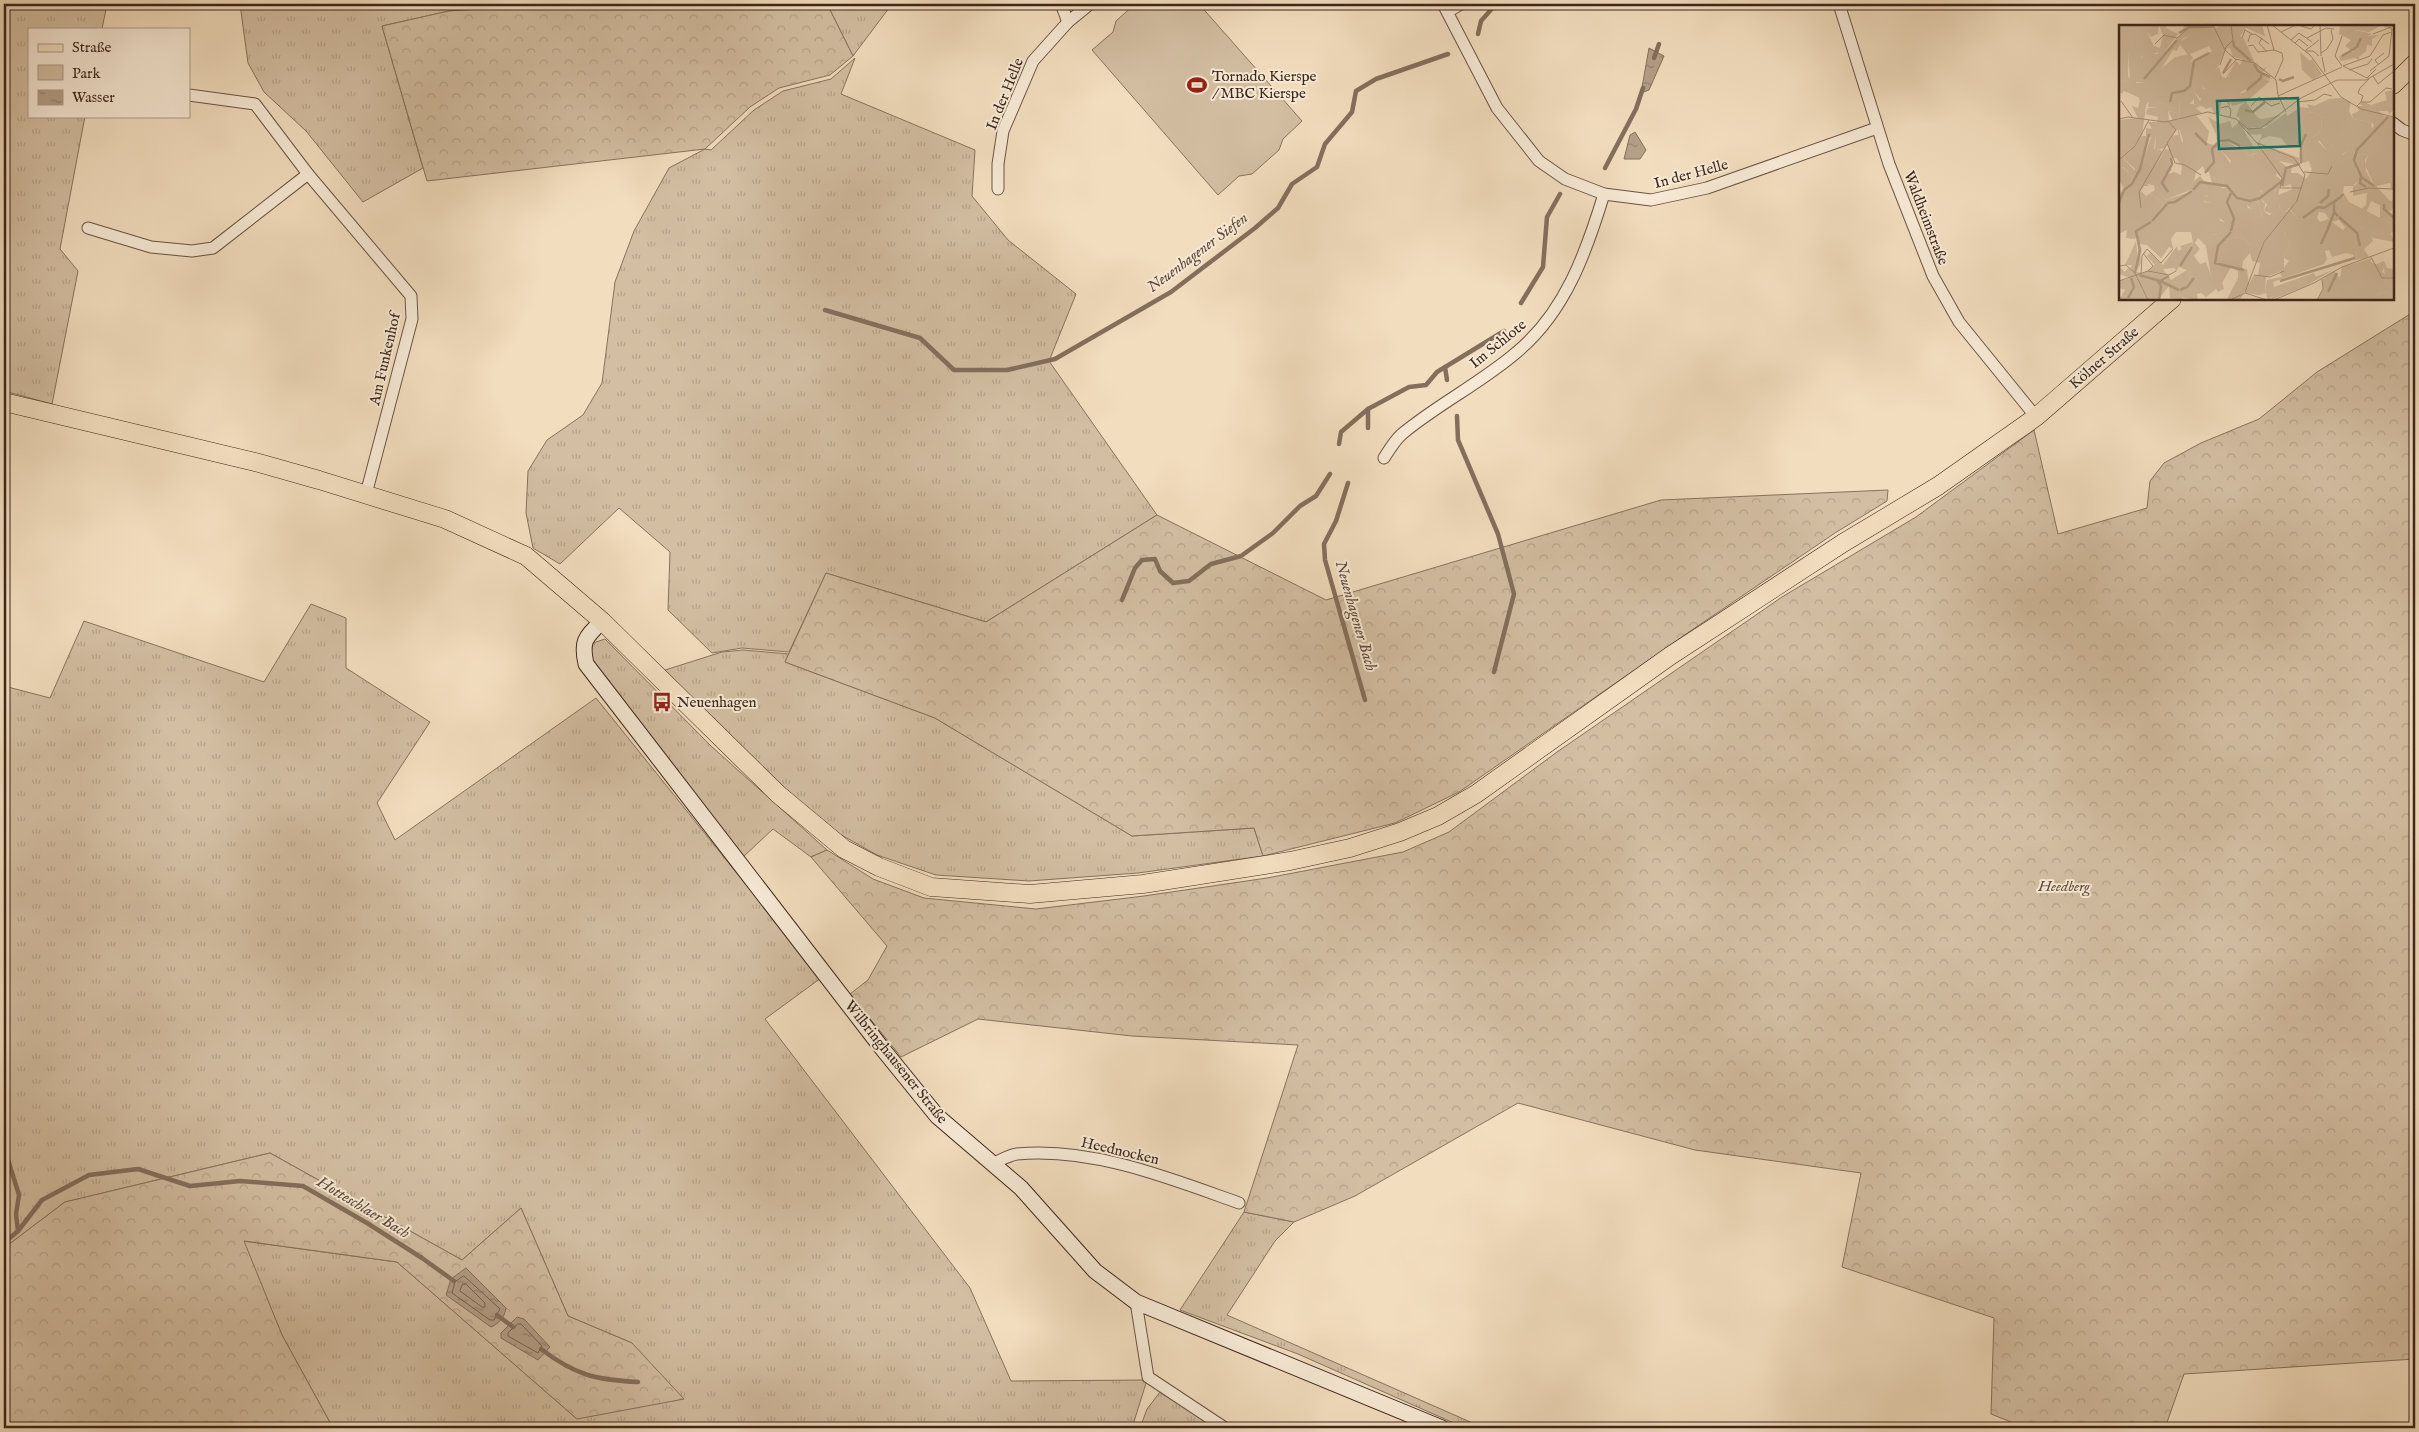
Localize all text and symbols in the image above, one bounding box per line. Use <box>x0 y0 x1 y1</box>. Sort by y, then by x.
inset map <box>2119 25 2394 300</box>
legend <box>28 28 190 118</box>
text: Straße <box>72 38 112 57</box>
street label: In der Helle <box>982 55 1028 133</box>
text: Park <box>72 64 102 83</box>
place label: Tornado Kierspe / MBC Kierspe <box>1212 67 1317 103</box>
sports icon: Tornado Kierspe / MBC Kierspe <box>1186 74 1208 96</box>
text: Wasser <box>72 88 115 107</box>
street label: In der Helle <box>1652 155 1730 193</box>
street label: Waldheimstraße <box>1899 168 1953 268</box>
water label: Neuenhagener Siefen <box>1144 209 1252 297</box>
street label: Am Funkenhof <box>365 308 405 408</box>
street label: Im Schlote <box>1466 315 1530 373</box>
street label: Kölner Straße <box>2065 323 2143 393</box>
water label: Neuenhagener Bach <box>1330 558 1380 674</box>
bus stop icon: Neuenhagen <box>651 691 673 713</box>
place label: Neuenhagen <box>677 693 757 712</box>
park label: Heedberg <box>2037 877 2091 897</box>
street label: Wilbringhausener Straße <box>840 996 952 1128</box>
street label: Heednocken <box>1079 1133 1161 1169</box>
water label: Hotteschlaer Bach <box>312 1172 413 1244</box>

